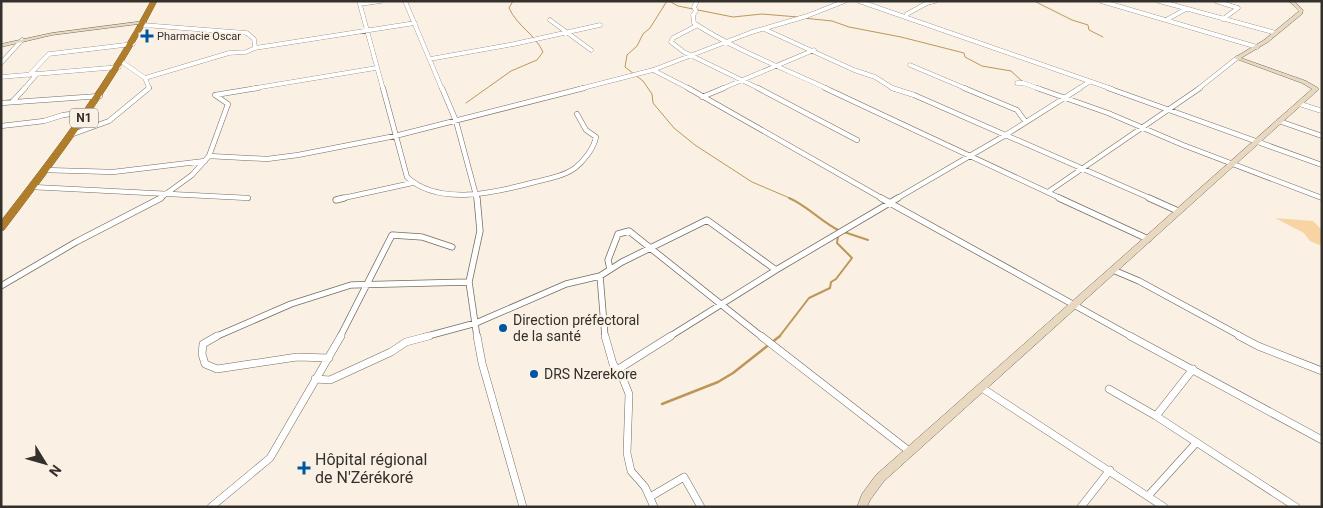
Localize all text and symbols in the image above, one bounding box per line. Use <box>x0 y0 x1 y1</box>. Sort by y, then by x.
marker: Pharmacie Oscar <box>141 30 153 42</box>
place label: Pharmacie Oscar <box>157 30 241 43</box>
road number: N1 <box>70 109 98 128</box>
place label: Direction préfectoral de la santé <box>513 312 639 344</box>
marker: Direction préfectoral de la santé <box>497 322 509 334</box>
place label: DRS Nzerekore <box>544 366 637 382</box>
marker: DRS Nzerekore <box>528 368 540 380</box>
north arrow <box>20 438 70 488</box>
place label: Hôpital régional de N'Zérékoré <box>315 450 427 487</box>
marker: Hôpital régional de N'Zérékoré <box>297 461 311 475</box>
text: N <box>46 462 65 480</box>

